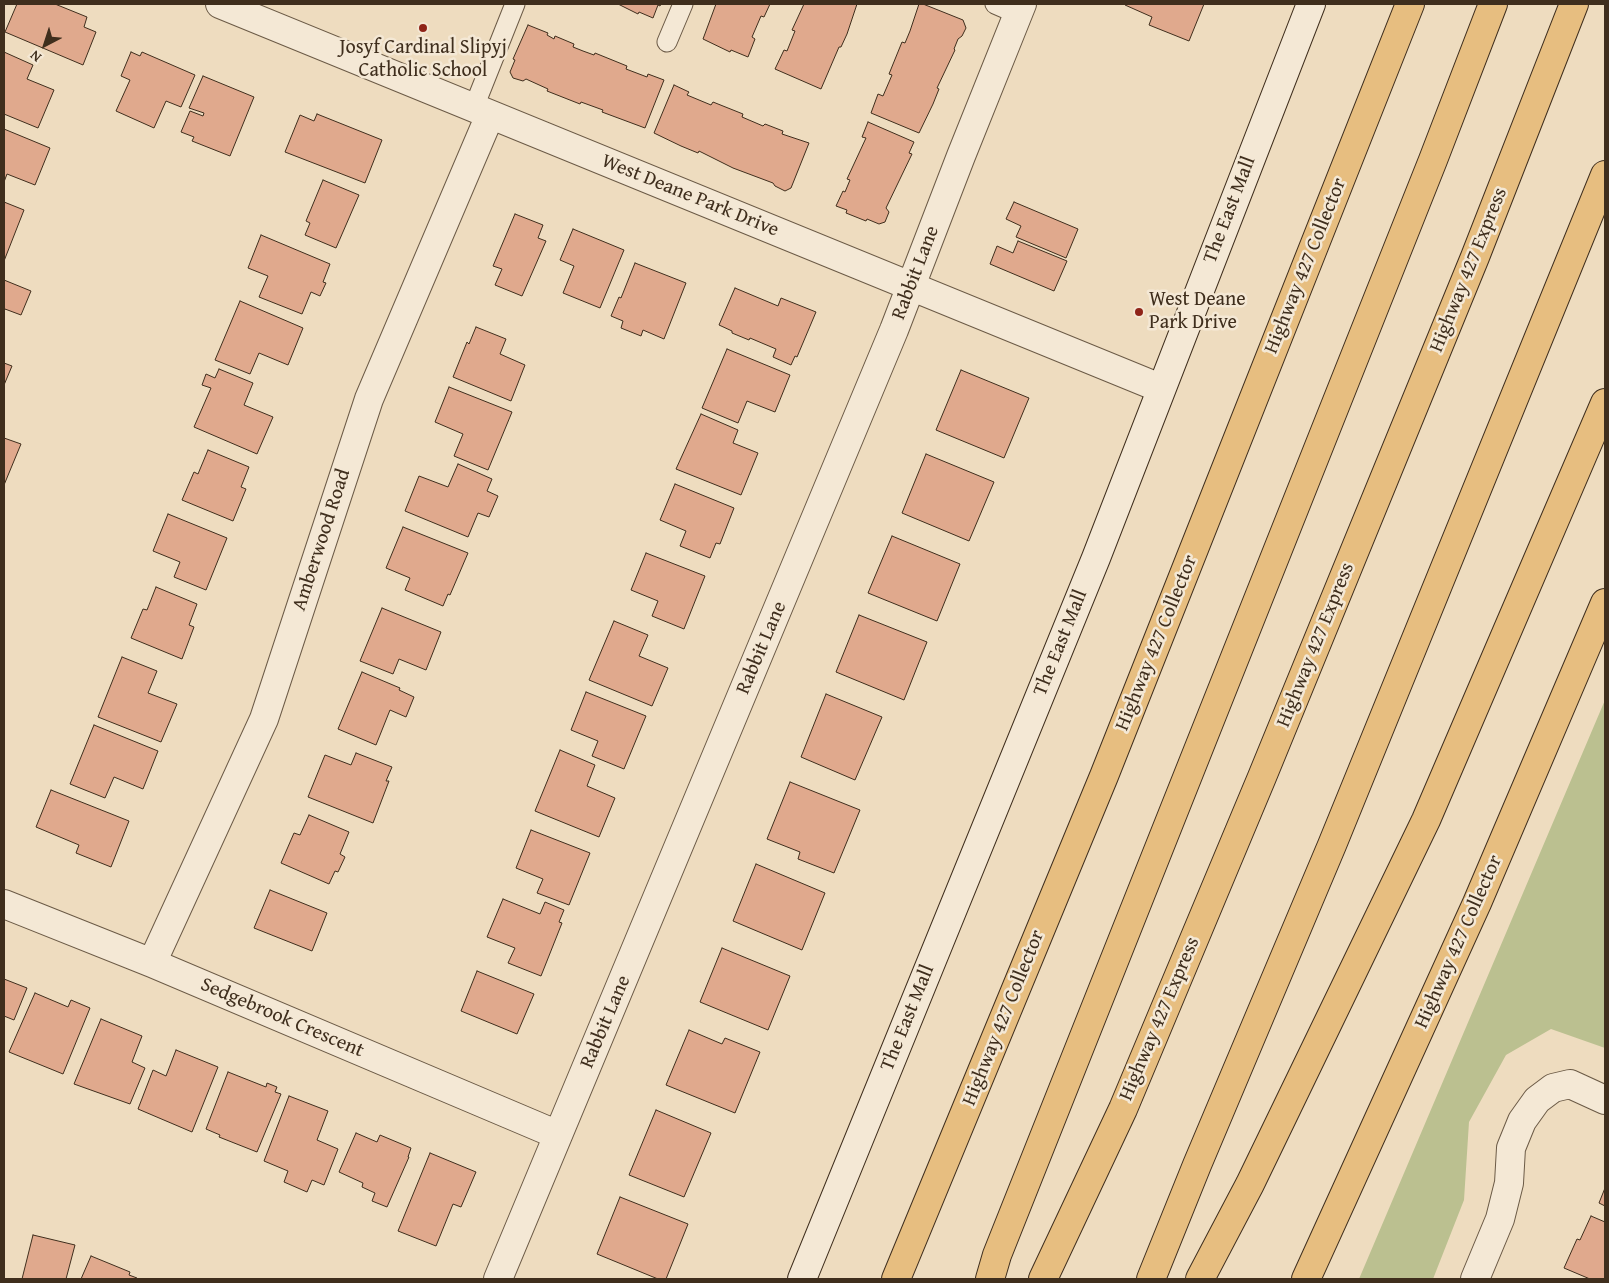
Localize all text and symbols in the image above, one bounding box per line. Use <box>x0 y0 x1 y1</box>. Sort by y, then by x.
north arrow <box>20 20 70 70</box>
marker: Josyf Cardinal Slipyj Catholic School <box>417 22 429 34</box>
place label: Josyf Cardinal Slipyj Catholic School <box>339 36 507 83</box>
text: N <box>25 46 45 67</box>
street label: West Deane Park Drive <box>598 149 782 243</box>
street label: The East Mall <box>1199 153 1261 267</box>
street label: Highway 427 Collector <box>1260 175 1352 357</box>
street label: Highway 427 Express <box>1425 184 1513 356</box>
street label: Rabbit Lane <box>887 223 945 323</box>
place label: West Deane Park Drive <box>1149 288 1246 335</box>
marker: West Deane Park Drive <box>1133 306 1145 318</box>
street label: Amberwood Road <box>288 466 356 614</box>
street label: Highway 427 Collector <box>1111 552 1203 734</box>
street label: Highway 427 Express <box>1272 559 1360 731</box>
street label: The East Mall <box>1029 586 1093 700</box>
street label: Rabbit Lane <box>732 598 792 698</box>
street label: Highway 427 Collector <box>1410 852 1508 1032</box>
street label: Highway 427 Collector <box>958 927 1050 1109</box>
street label: Highway 427 Express <box>1115 934 1205 1104</box>
street label: The East Mall <box>876 961 940 1075</box>
street label: Rabbit Lane <box>576 972 636 1072</box>
street label: Sedgebrook Crescent <box>197 973 367 1063</box>

